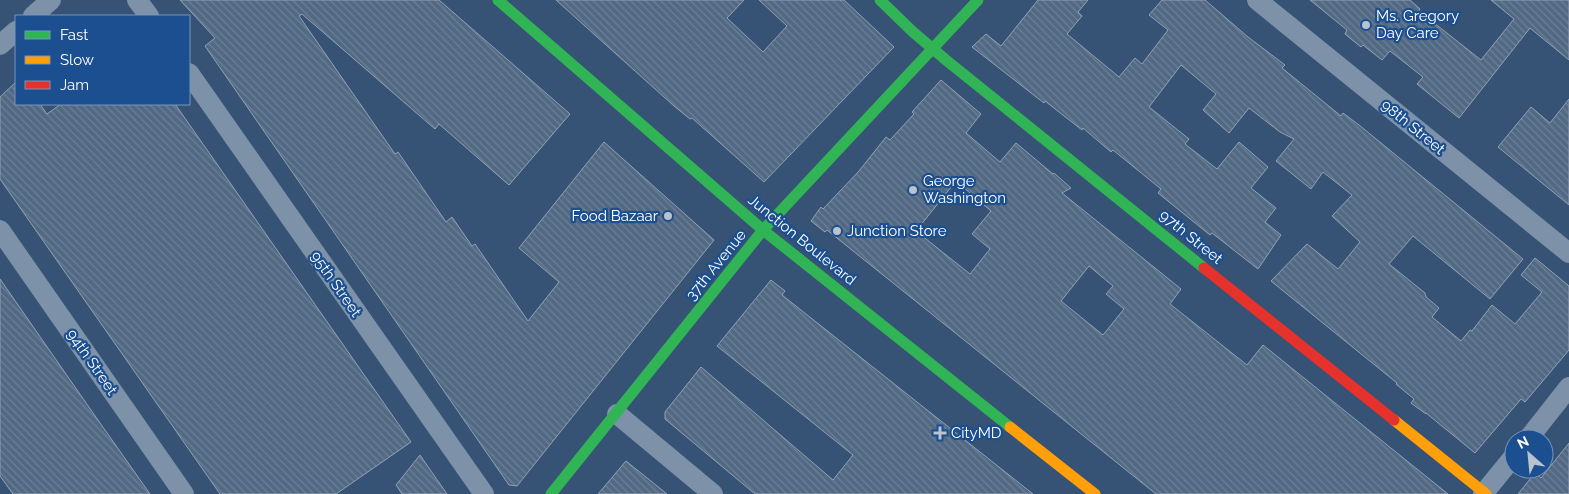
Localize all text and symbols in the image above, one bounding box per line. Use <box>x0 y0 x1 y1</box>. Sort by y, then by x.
place label: Ms. Gregory Day Care <box>1376 7 1459 42</box>
legend <box>15 15 190 105</box>
marker: Ms. Gregory Day Care <box>1360 19 1372 31</box>
text: Fast <box>60 26 88 44</box>
text: Slow <box>60 51 94 69</box>
text: Jam <box>60 76 89 94</box>
street label: 98th Street <box>1377 96 1449 158</box>
place label: George Washington <box>923 172 1006 207</box>
marker: George Washington <box>907 184 919 196</box>
street label: Junction Boulevard <box>744 191 860 289</box>
street label: 97th Street <box>1156 206 1226 268</box>
place label: Food Bazaar <box>571 207 659 225</box>
marker: Food Bazaar <box>662 210 674 222</box>
place label: Junction Store <box>847 222 947 240</box>
marker: Junction Store <box>831 225 843 237</box>
street label: 37th Avenue <box>682 226 750 304</box>
street label: 95th Street <box>307 248 365 320</box>
street label: 94th Street <box>63 326 121 398</box>
place label: CityMD <box>951 424 1002 442</box>
marker: CityMD <box>933 426 947 440</box>
north arrow <box>1504 429 1554 479</box>
text: N <box>1515 433 1531 452</box>

